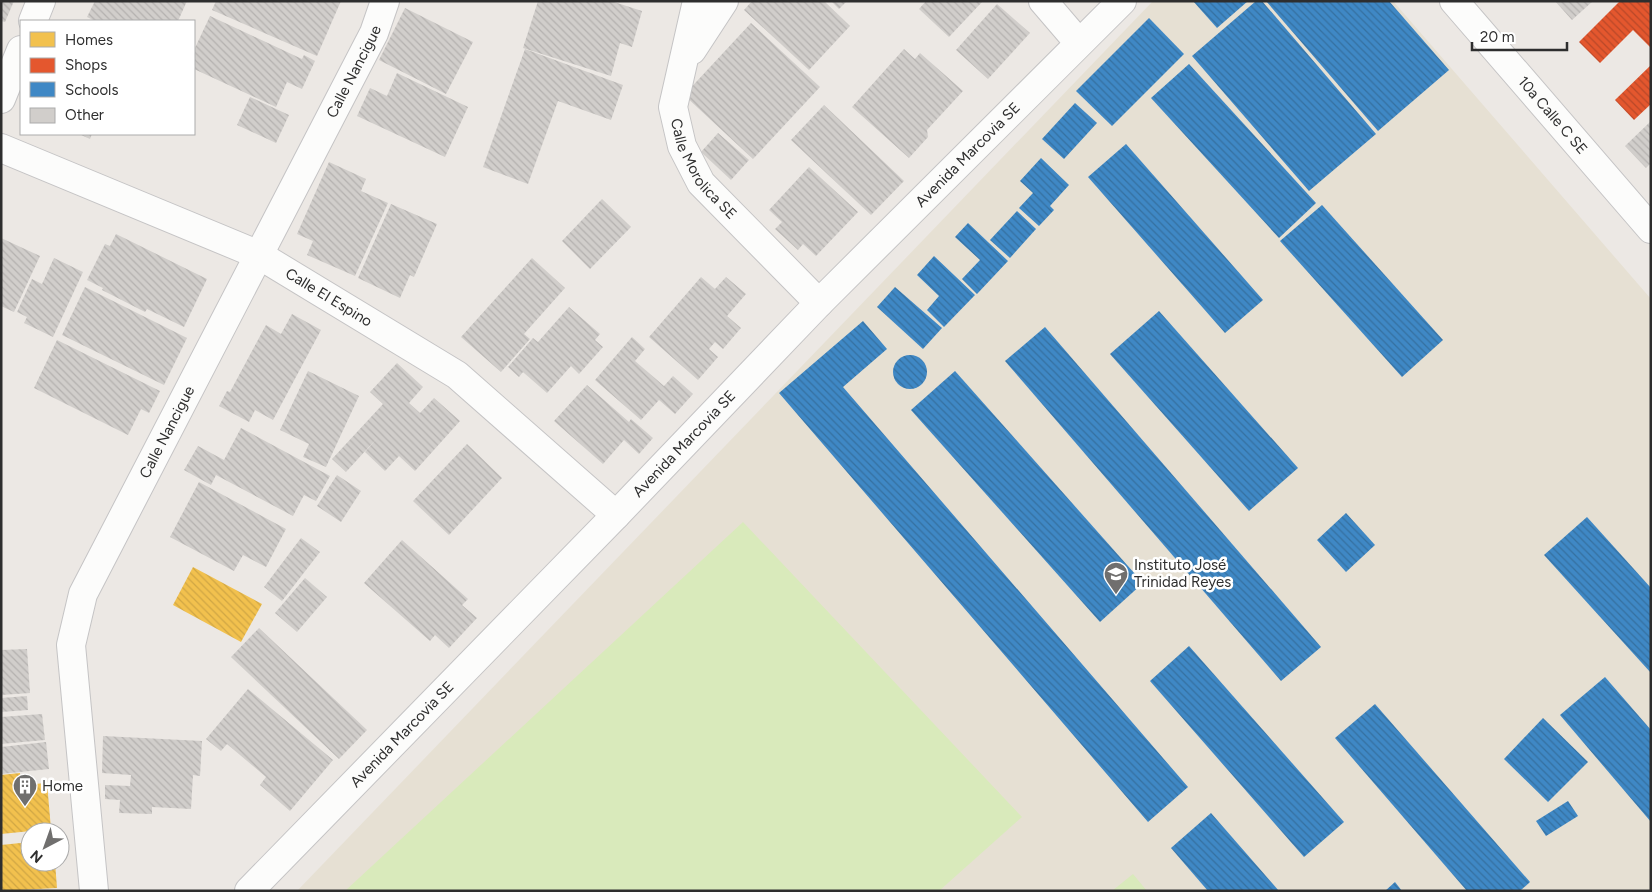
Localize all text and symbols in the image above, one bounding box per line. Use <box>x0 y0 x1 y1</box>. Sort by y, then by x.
legend <box>20 20 195 135</box>
scale bar <box>1472 20 1567 52</box>
street label: Calle Nancigue <box>323 23 385 121</box>
text: 20 m <box>1480 28 1514 46</box>
text: Homes <box>65 31 113 49</box>
text: Shops <box>65 56 107 74</box>
street label: 10a Calle C SE <box>1514 73 1591 158</box>
text: Schools <box>65 81 118 99</box>
street label: Avenida Marcovia SE <box>912 99 1024 211</box>
text: Other <box>65 106 104 124</box>
street label: Calle Morolica SE <box>667 117 740 223</box>
street label: Calle El Espino <box>282 264 376 331</box>
street label: Calle Nancigue <box>136 383 198 481</box>
street label: Avenida Marcovia SE <box>629 387 739 501</box>
place label: Instituto José Trinidad Reyes <box>1134 556 1231 591</box>
school or university icon: Instituto José Trinidad Reyes <box>1103 561 1129 595</box>
street label: Avenida Marcovia SE <box>346 678 458 791</box>
building icon: Home <box>12 773 38 807</box>
place label: Home <box>42 777 83 795</box>
north arrow <box>20 822 70 872</box>
text: N <box>27 846 46 866</box>

